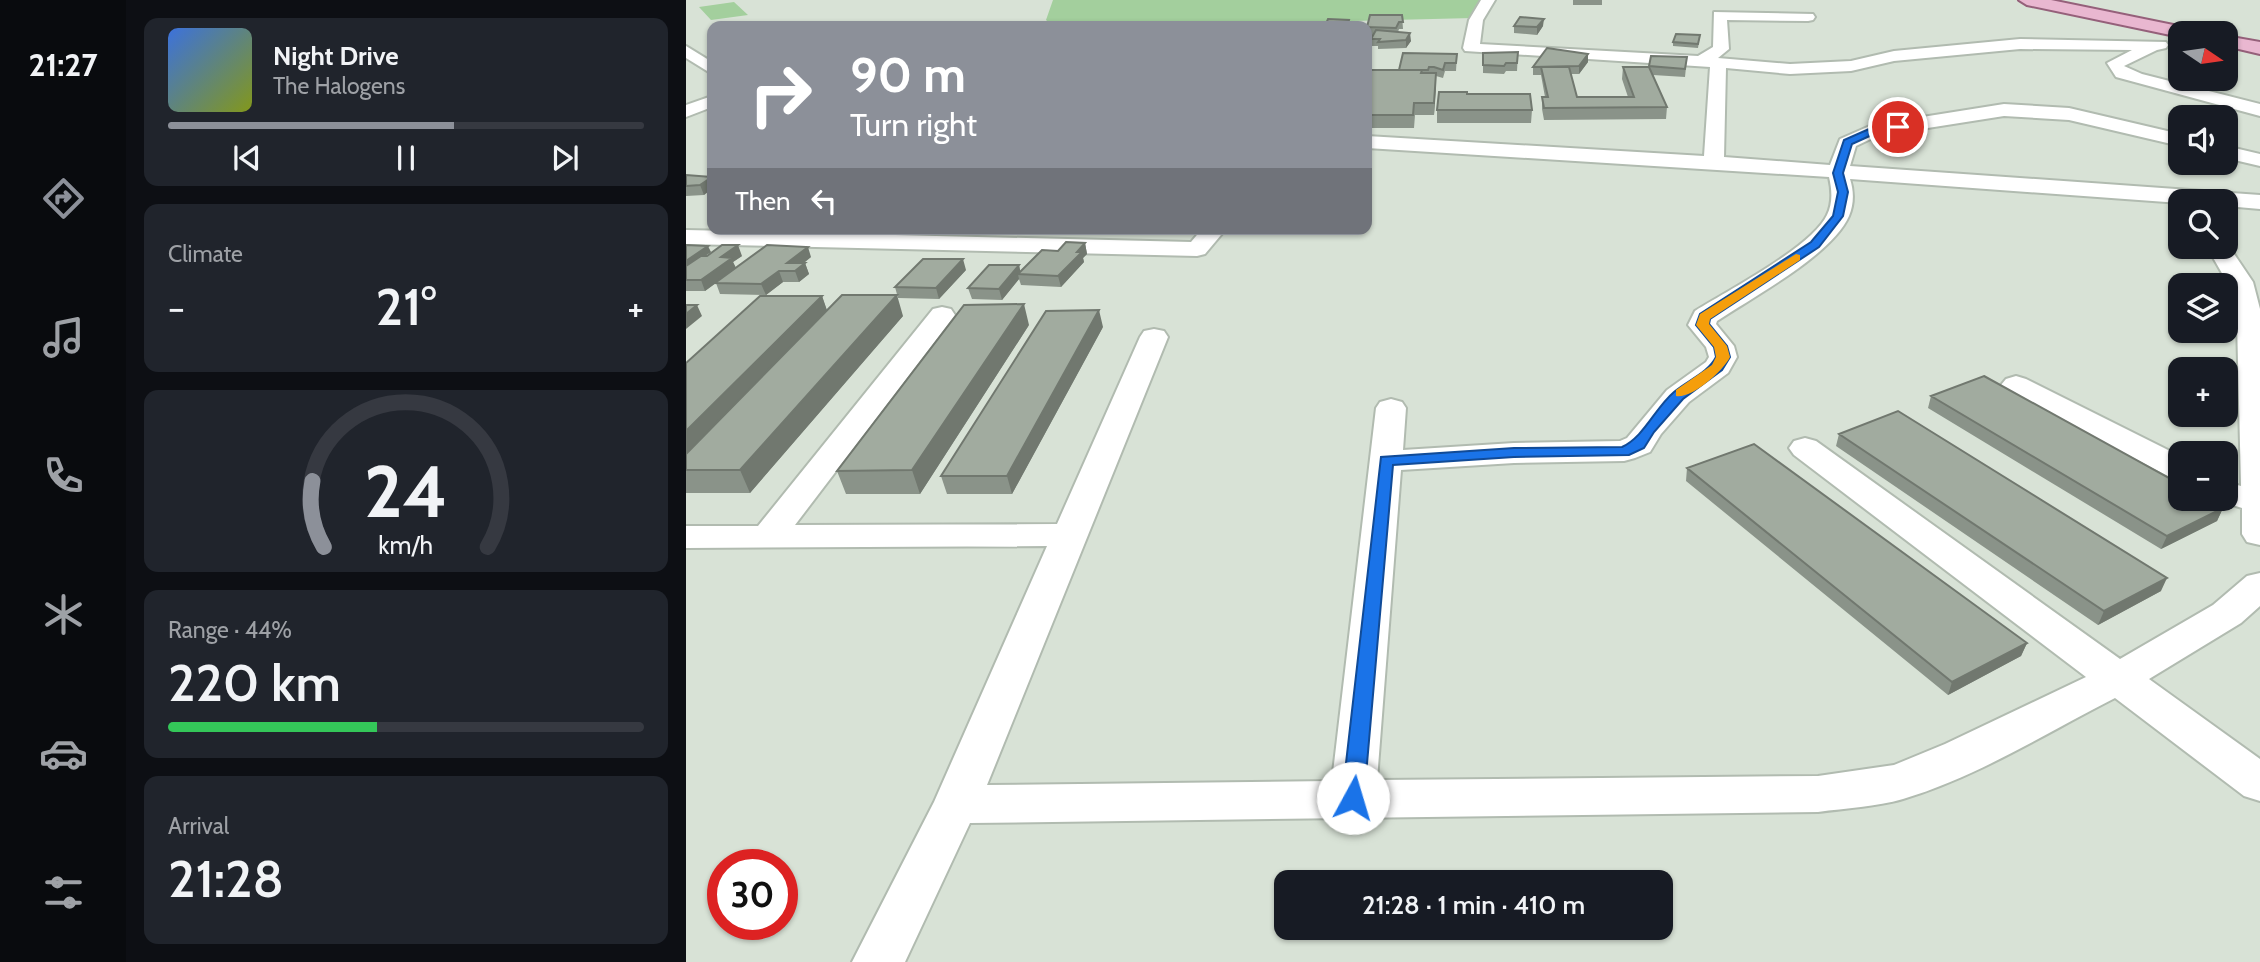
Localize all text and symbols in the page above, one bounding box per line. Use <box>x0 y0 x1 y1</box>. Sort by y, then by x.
north arrow <box>2168 21 2238 91</box>
map controls <box>2168 21 2238 511</box>
text: Night Drive <box>273 40 399 72</box>
text: 21:27 <box>28 45 98 84</box>
text: 90 m <box>850 45 966 104</box>
icon: right <box>735 49 826 140</box>
text: The Halogens <box>273 72 405 100</box>
pin <box>1868 97 1928 157</box>
text: Turn right <box>850 105 977 144</box>
button: sound <box>2168 105 2238 175</box>
icon: arrive <box>1879 108 1917 146</box>
icon: previous <box>228 139 266 177</box>
icon: pause <box>387 139 425 177</box>
icon: next <box>546 139 584 177</box>
icon: directions <box>39 174 88 223</box>
icon: left <box>805 182 843 220</box>
text: Then <box>735 185 791 217</box>
button: search <box>2168 189 2238 259</box>
text: Climate <box>168 240 243 268</box>
button: layers <box>2168 273 2238 343</box>
text: 21° <box>376 275 436 338</box>
text: − <box>168 284 185 331</box>
text: + <box>627 284 644 331</box>
icon: music <box>39 313 88 362</box>
button: + <box>2168 357 2238 427</box>
button: − <box>2168 441 2238 511</box>
text: 24 <box>364 447 448 535</box>
icon: phone <box>39 451 88 500</box>
text: km/h <box>379 530 433 560</box>
icon: climate <box>39 590 88 639</box>
text: Range · 44% <box>168 616 292 644</box>
text: 220 km <box>168 651 341 714</box>
icon: car <box>39 729 88 778</box>
position arrow <box>1316 761 1390 835</box>
text: Arrival <box>168 812 229 840</box>
text: 21:28 <box>168 847 284 910</box>
speed limit sign: 30 <box>707 849 798 940</box>
icon: filters <box>39 868 88 917</box>
text: 21:28 · 1 min · 410 m <box>1362 889 1585 921</box>

